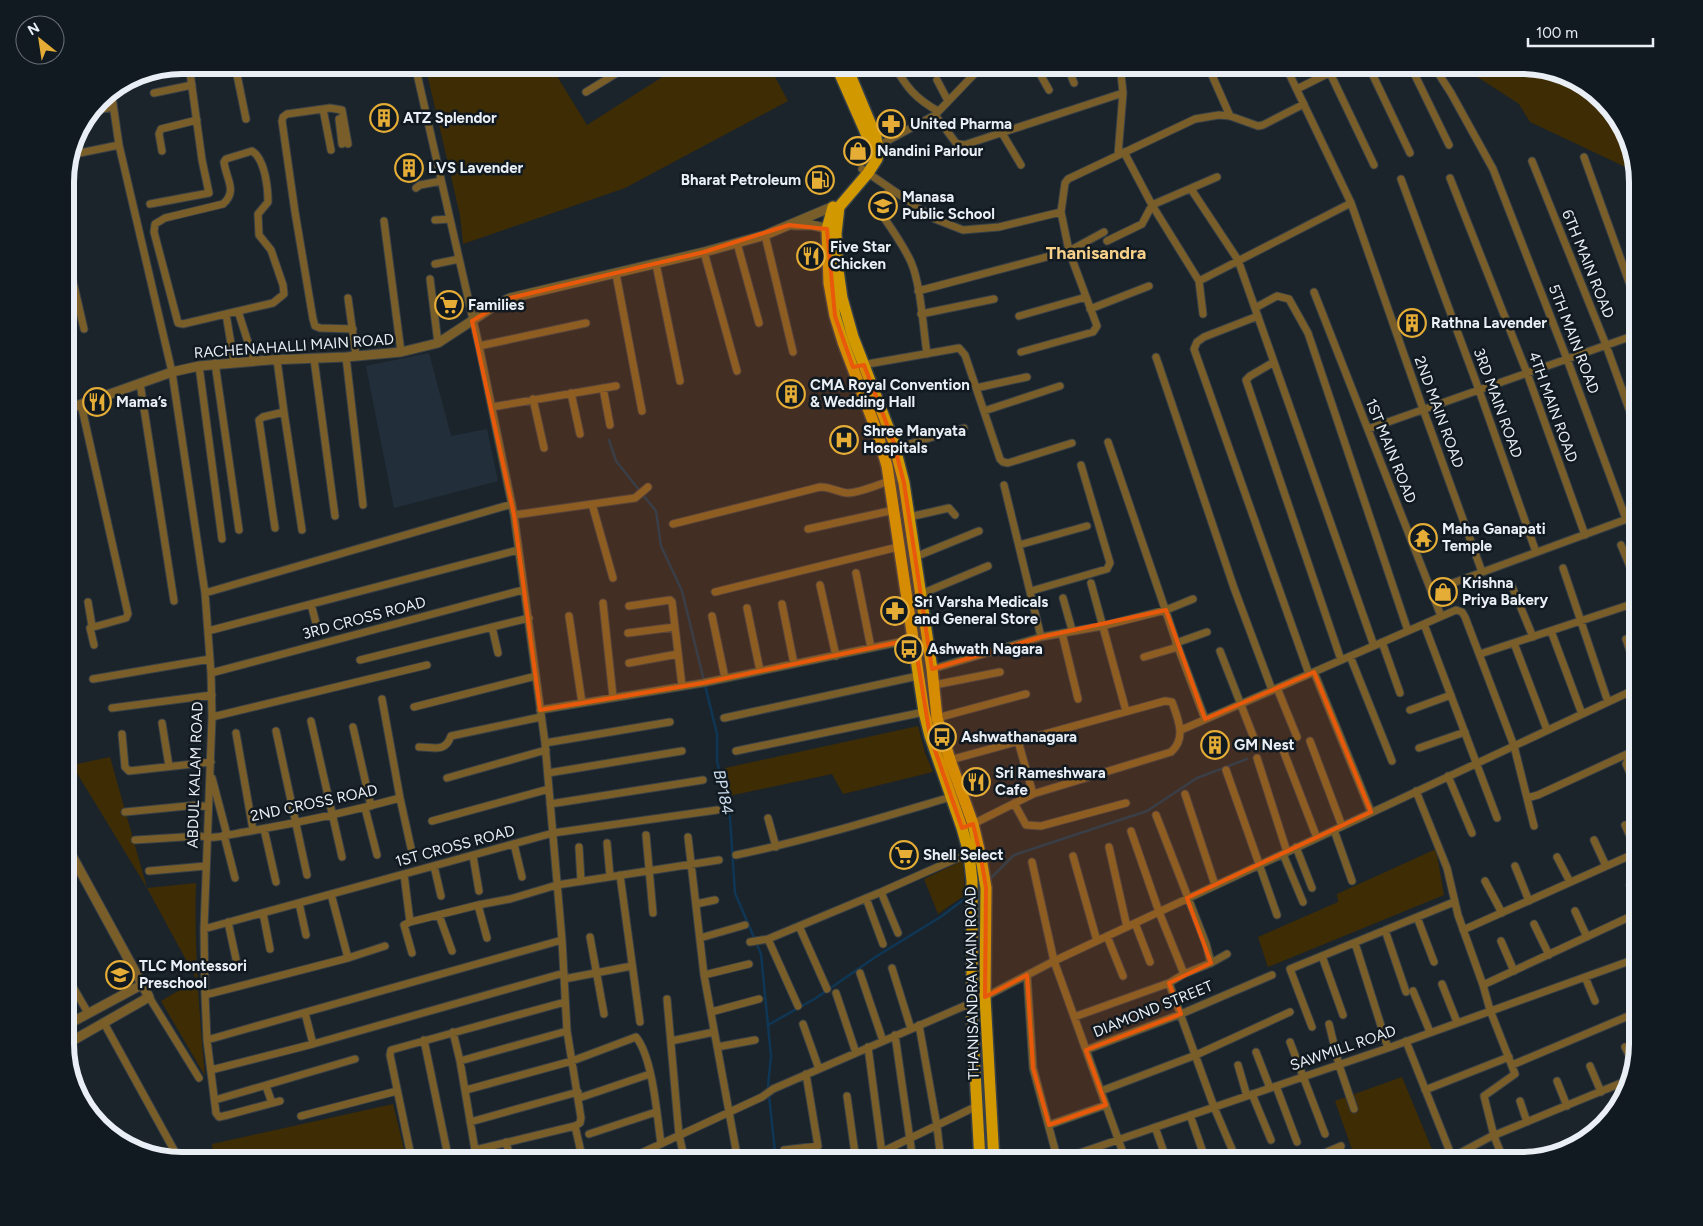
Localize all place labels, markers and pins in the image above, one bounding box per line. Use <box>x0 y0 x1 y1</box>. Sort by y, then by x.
building icon: ATZ Splendor <box>369 103 399 133</box>
place label: ATZ Splendor <box>403 109 497 127</box>
pharmacy icon: United Pharma <box>876 109 906 139</box>
place label: United Pharma <box>910 115 1012 133</box>
shop icon: Nandini Parlour <box>843 136 873 166</box>
place label: Nandini Parlour <box>877 142 983 160</box>
building icon: LVS Lavender <box>394 153 424 183</box>
place label: LVS Lavender <box>428 159 524 177</box>
fuel station icon: Bharat Petroleum <box>805 165 835 195</box>
place label: Bharat Petroleum <box>681 171 801 189</box>
place label: Manasa Public School <box>902 188 995 223</box>
school or university icon: Manasa Public School <box>868 191 898 221</box>
place label: Five Star Chicken <box>830 238 891 273</box>
restaurant icon: Five Star Chicken <box>796 241 826 271</box>
supermarket icon: Families <box>434 290 464 320</box>
place label: Families <box>468 296 524 314</box>
building icon: Rathna Lavender <box>1397 308 1427 338</box>
place label: Rathna Lavender <box>1431 314 1547 332</box>
place label: CMA Royal Convention & Wedding Hall <box>810 376 970 411</box>
building icon: CMA Royal Convention & Wedding Hall <box>776 379 806 409</box>
restaurant icon: Mama’s <box>82 387 112 417</box>
place label: Mama’s <box>116 393 167 411</box>
place label: Shree Manyata Hospitals <box>863 422 966 457</box>
hospital icon: Shree Manyata Hospitals <box>829 425 859 455</box>
place label: Maha Ganapati Temple <box>1442 520 1546 555</box>
temple icon: Maha Ganapati Temple <box>1408 523 1438 553</box>
place label: Krishna Priya Bakery <box>1462 574 1548 609</box>
shop icon: Krishna Priya Bakery <box>1428 577 1458 607</box>
place label: Sri Varsha Medicals and General Store <box>914 593 1048 628</box>
pharmacy icon: Sri Varsha Medicals and General Store <box>880 596 910 626</box>
bus stop icon: Ashwath Nagara <box>894 634 924 664</box>
place label: Ashwath Nagara <box>928 640 1043 658</box>
bus stop icon: Ashwathanagara <box>927 722 957 752</box>
place label: Ashwathanagara <box>961 728 1077 746</box>
building icon: GM Nest <box>1200 730 1230 760</box>
place label: GM Nest <box>1234 736 1295 754</box>
place label: Sri Rameshwara Cafe <box>995 764 1106 799</box>
restaurant icon: Sri Rameshwara Cafe <box>961 767 991 797</box>
supermarket icon: Shell Select <box>889 840 919 870</box>
place label: Shell Select <box>923 846 1004 864</box>
place label: TLC Montessori Preschool <box>139 957 247 992</box>
school or university icon: TLC Montessori Preschool <box>105 960 135 990</box>

